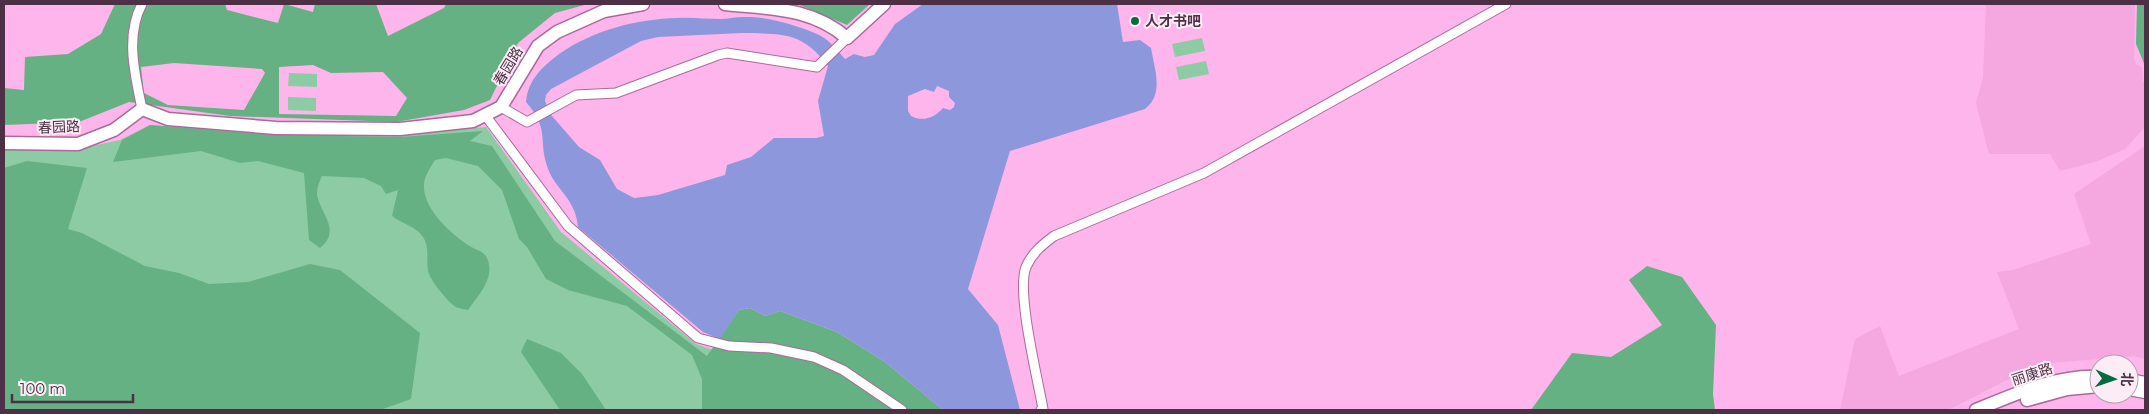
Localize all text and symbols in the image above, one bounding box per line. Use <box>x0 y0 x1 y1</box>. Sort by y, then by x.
place label: 人才书吧 <box>1145 12 1201 30</box>
marker: 人才书吧 <box>1129 15 1141 27</box>
street label: 春园路 <box>489 43 527 89</box>
street label: 春园路 <box>38 117 80 137</box>
north arrow <box>2089 354 2139 404</box>
street label: 丽康路 <box>2009 359 2055 389</box>
scale bar <box>12 372 134 404</box>
text: 北 <box>2118 372 2136 387</box>
text: 100 m <box>20 379 65 398</box>

